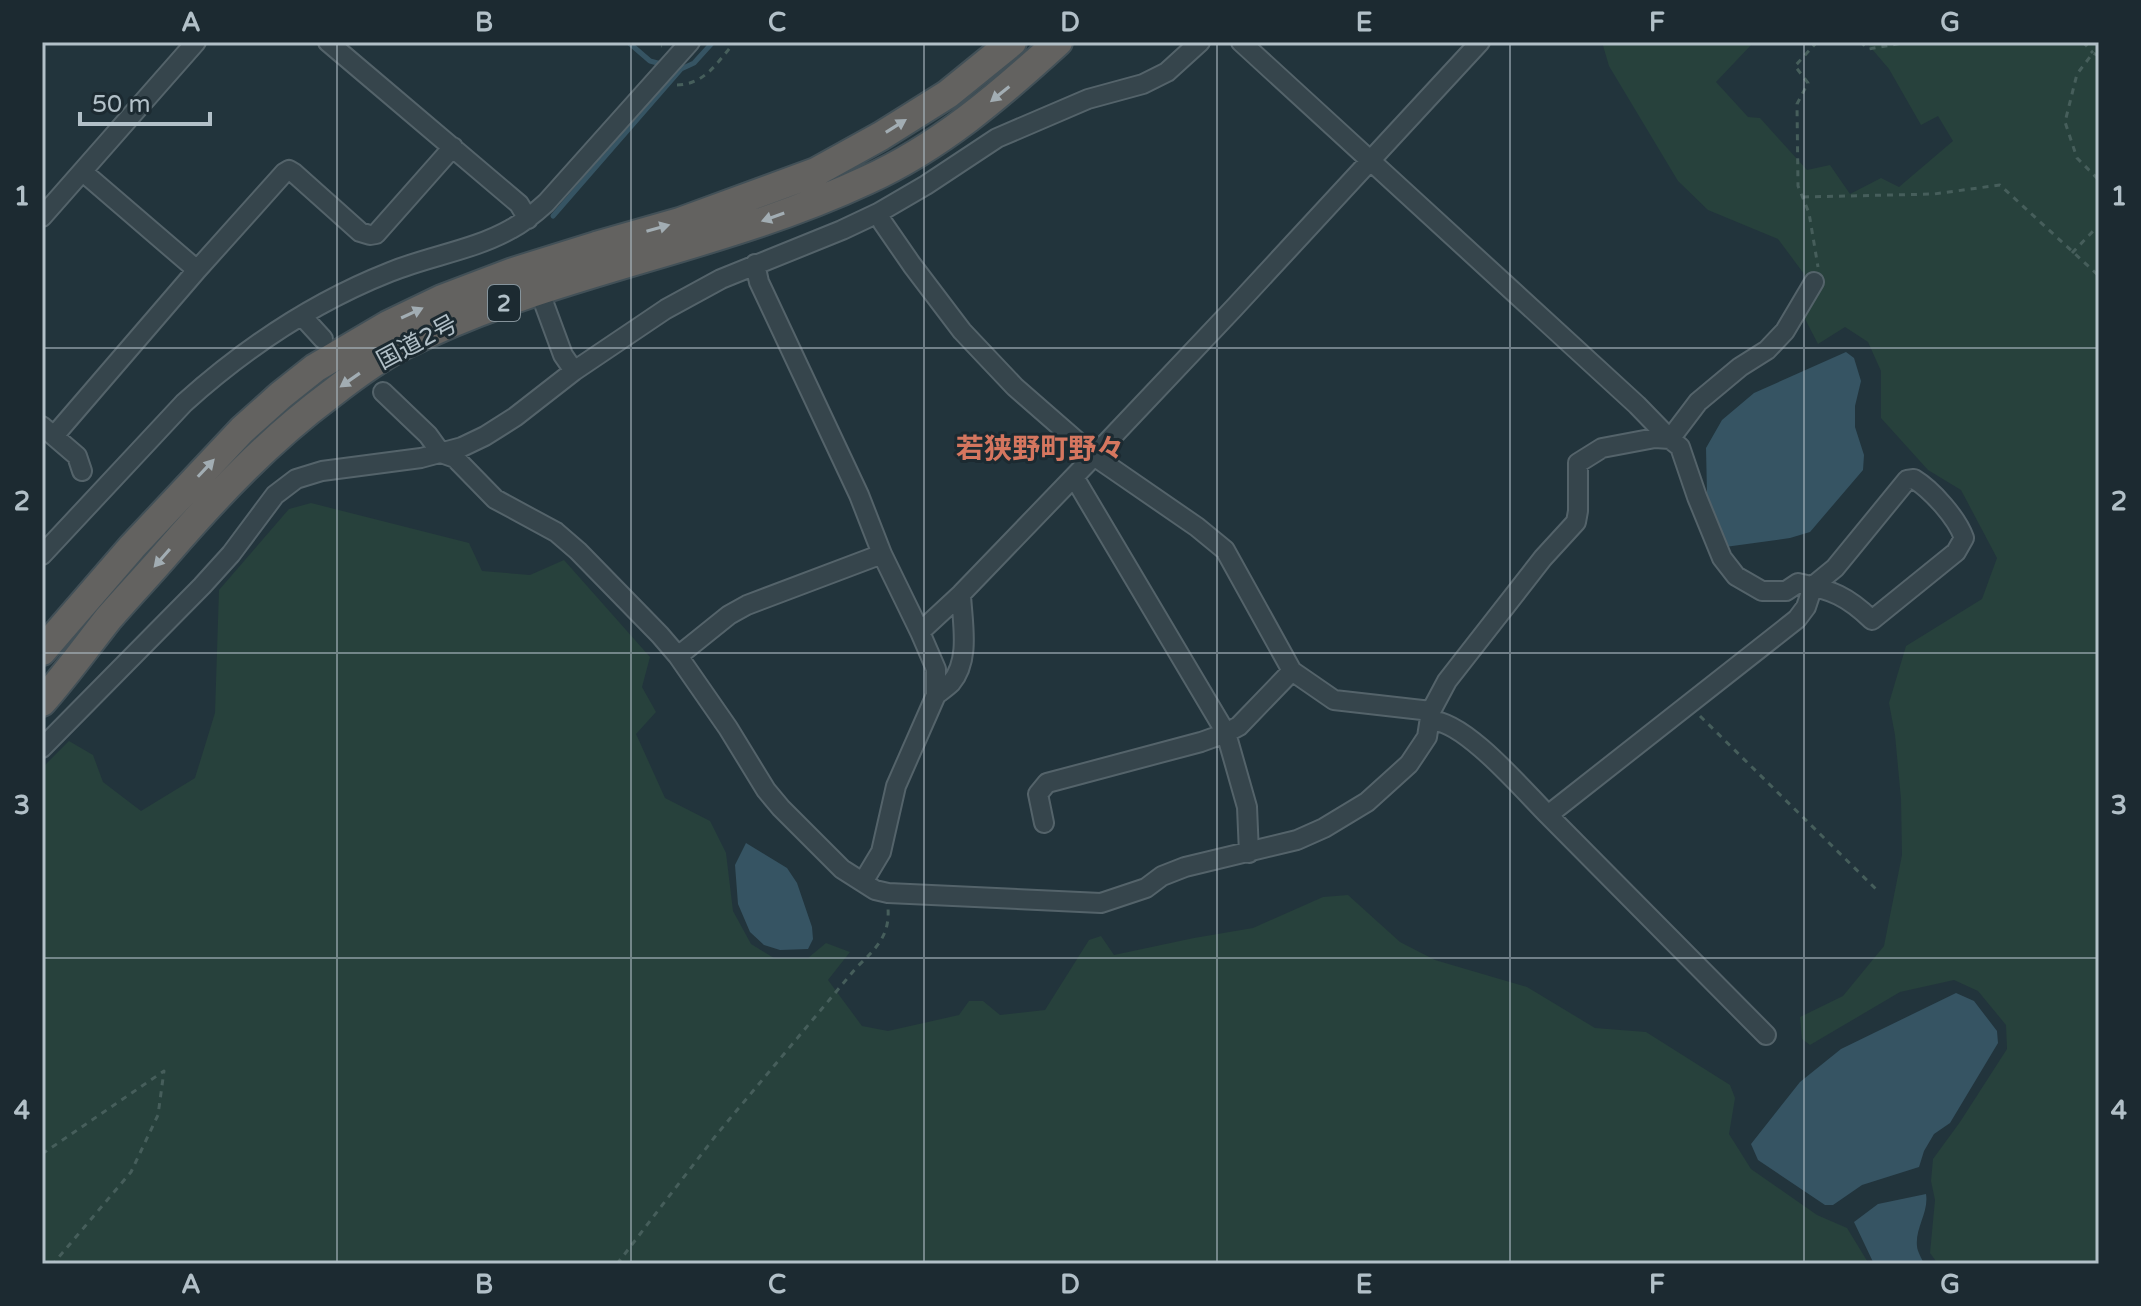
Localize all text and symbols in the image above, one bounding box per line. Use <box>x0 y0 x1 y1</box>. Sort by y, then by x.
text: A <box>181 7 201 38</box>
text: B <box>475 7 493 38</box>
text: C <box>768 7 786 38</box>
text: D <box>1060 7 1080 38</box>
text: E <box>1356 7 1372 38</box>
text: F <box>1649 7 1665 38</box>
text: G <box>1940 7 1960 38</box>
scale bar <box>80 76 210 126</box>
one-way arrow <box>990 85 1010 102</box>
text: 50 m <box>92 90 150 119</box>
one-way arrow <box>885 120 907 134</box>
text: 1 <box>14 181 30 212</box>
text: 1 <box>2111 181 2127 212</box>
one-way arrow <box>761 211 785 224</box>
one-way arrow <box>645 222 670 234</box>
road number: 2 <box>488 285 520 321</box>
one-way arrow <box>401 306 424 320</box>
street label: 国道2号 <box>372 309 462 376</box>
one-way arrow <box>339 372 360 387</box>
district label: 若狭野町野々 <box>956 432 1124 466</box>
one-way arrow <box>196 459 214 478</box>
text: 2 <box>14 486 30 517</box>
text: 2 <box>2111 486 2127 517</box>
one-way arrow <box>153 549 171 568</box>
text: 3 <box>14 790 30 821</box>
text: 3 <box>2111 790 2127 821</box>
text: 4 <box>14 1095 30 1126</box>
text: 4 <box>2111 1095 2127 1126</box>
text: A <box>181 1269 201 1300</box>
text: B <box>475 1269 493 1300</box>
text: C <box>768 1269 786 1300</box>
text: D <box>1060 1269 1080 1300</box>
text: E <box>1356 1269 1372 1300</box>
text: F <box>1649 1269 1665 1300</box>
text: G <box>1940 1269 1960 1300</box>

